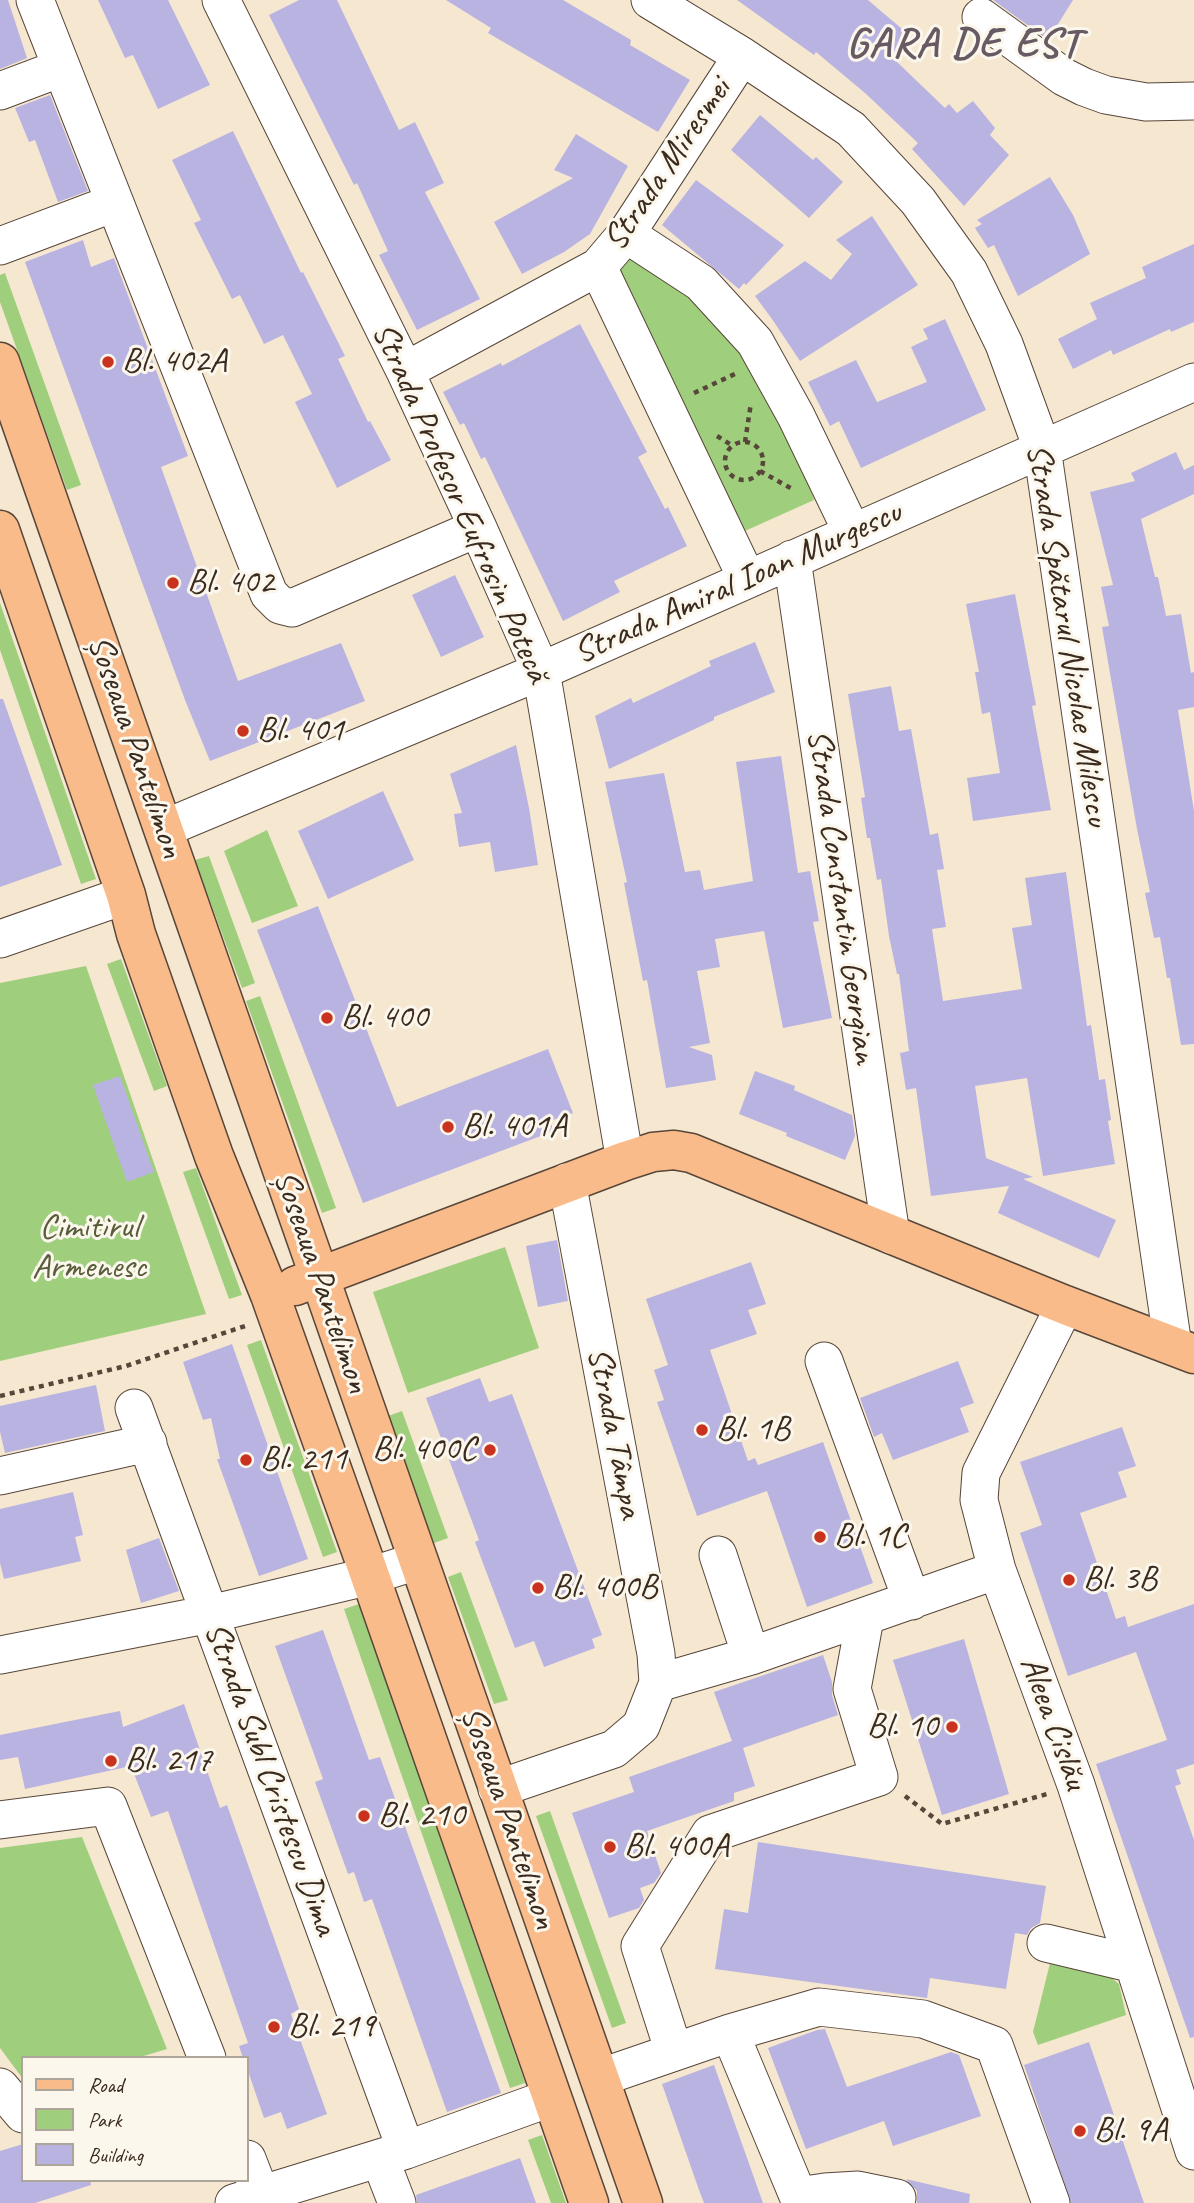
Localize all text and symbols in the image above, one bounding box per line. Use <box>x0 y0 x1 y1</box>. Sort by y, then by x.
district label: GARA DE EST <box>848 20 1080 70</box>
street label: Strada Miresmei <box>595 71 741 259</box>
street label: Strada Profesor Eufrosin Potecă <box>362 317 558 689</box>
place label: Bl. 402A <box>122 341 227 383</box>
marker: Bl. 402A <box>100 354 116 370</box>
street label: Strada Spătarul Nicolae Milescu <box>1016 441 1118 829</box>
street label: Strada Amiral Ioan Murgescu <box>568 492 908 674</box>
place label: Bl. 402 <box>187 562 274 604</box>
marker: Bl. 402 <box>165 575 181 591</box>
street label: Șoseaua Pantelimon <box>77 630 193 864</box>
place label: Bl. 401 <box>257 710 344 752</box>
marker: Bl. 401 <box>235 723 251 739</box>
street label: Strada Constantin Georgian <box>797 727 885 1067</box>
place label: Bl. 400 <box>341 997 428 1039</box>
marker: Bl. 400 <box>319 1010 335 1026</box>
place label: Bl. 401A <box>462 1106 567 1148</box>
marker: Bl. 401A <box>440 1119 456 1135</box>
street label: Șoseaua Pantelimon <box>263 1165 379 1399</box>
park label: Cimitirul Armenesc <box>32 1207 146 1289</box>
street label: Strada Tâmpa <box>577 1344 651 1522</box>
place label: Bl. 1B <box>716 1409 790 1451</box>
marker: Bl. 1B <box>694 1422 710 1438</box>
place label: Bl. 400C <box>372 1429 476 1471</box>
place label: Bl. 211 <box>260 1439 347 1481</box>
marker: Bl. 400C <box>482 1442 498 1458</box>
marker: Bl. 211 <box>238 1452 254 1468</box>
place label: Bl. 1C <box>834 1516 906 1558</box>
marker: Bl. 1C <box>812 1529 828 1545</box>
place label: Bl. 3B <box>1083 1559 1157 1601</box>
place label: Bl. 400B <box>552 1567 657 1609</box>
marker: Bl. 3B <box>1061 1572 1077 1588</box>
marker: Bl. 400B <box>530 1580 546 1596</box>
street label: Strada Subl Cristescu Dima <box>194 1617 346 1941</box>
street label: Aleea Cislău <box>1010 1651 1096 1795</box>
street label: Șoseaua Pantelimon <box>450 1701 566 1935</box>
place label: Bl. 10 <box>867 1706 938 1748</box>
marker: Bl. 10 <box>944 1719 960 1735</box>
place label: Bl. 217 <box>125 1740 212 1782</box>
marker: Bl. 217 <box>103 1753 119 1769</box>
place label: Bl. 210 <box>378 1795 465 1837</box>
marker: Bl. 210 <box>356 1808 372 1824</box>
place label: Bl. 400A <box>624 1826 729 1868</box>
marker: Bl. 400A <box>602 1839 618 1855</box>
place label: Bl. 219 <box>288 2006 375 2048</box>
marker: Bl. 219 <box>266 2019 282 2035</box>
legend <box>21 2056 248 2182</box>
text: Road <box>88 2072 123 2098</box>
text: Park <box>88 2107 121 2133</box>
place label: Bl. 9A <box>1094 2110 1167 2152</box>
marker: Bl. 9A <box>1072 2123 1088 2139</box>
text: Building <box>88 2142 143 2168</box>

